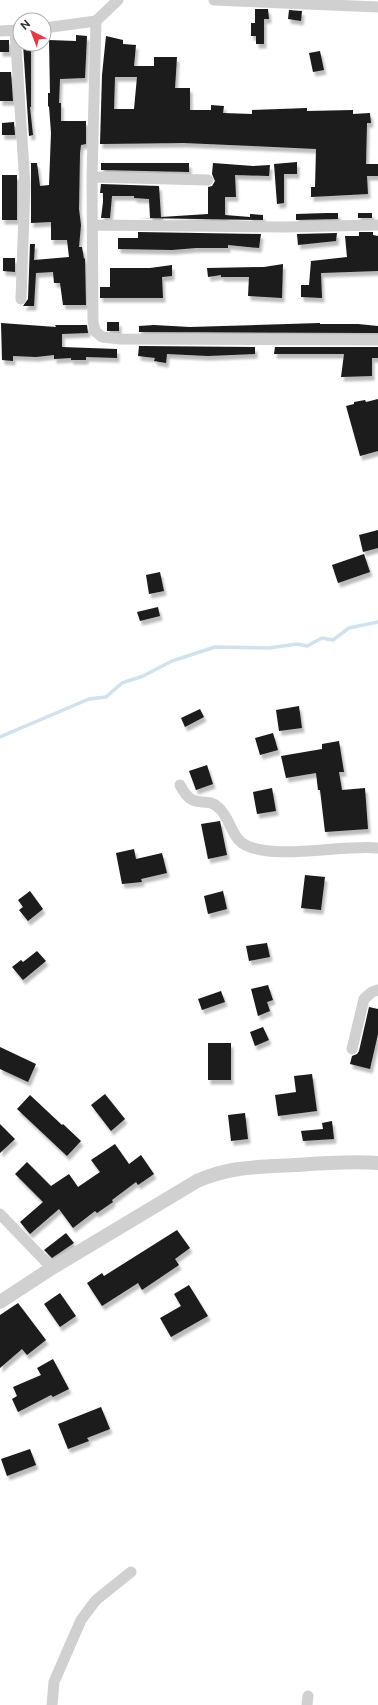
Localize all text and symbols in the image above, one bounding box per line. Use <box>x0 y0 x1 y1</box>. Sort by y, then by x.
north arrow <box>12 12 52 52</box>
text: N <box>18 17 33 32</box>

